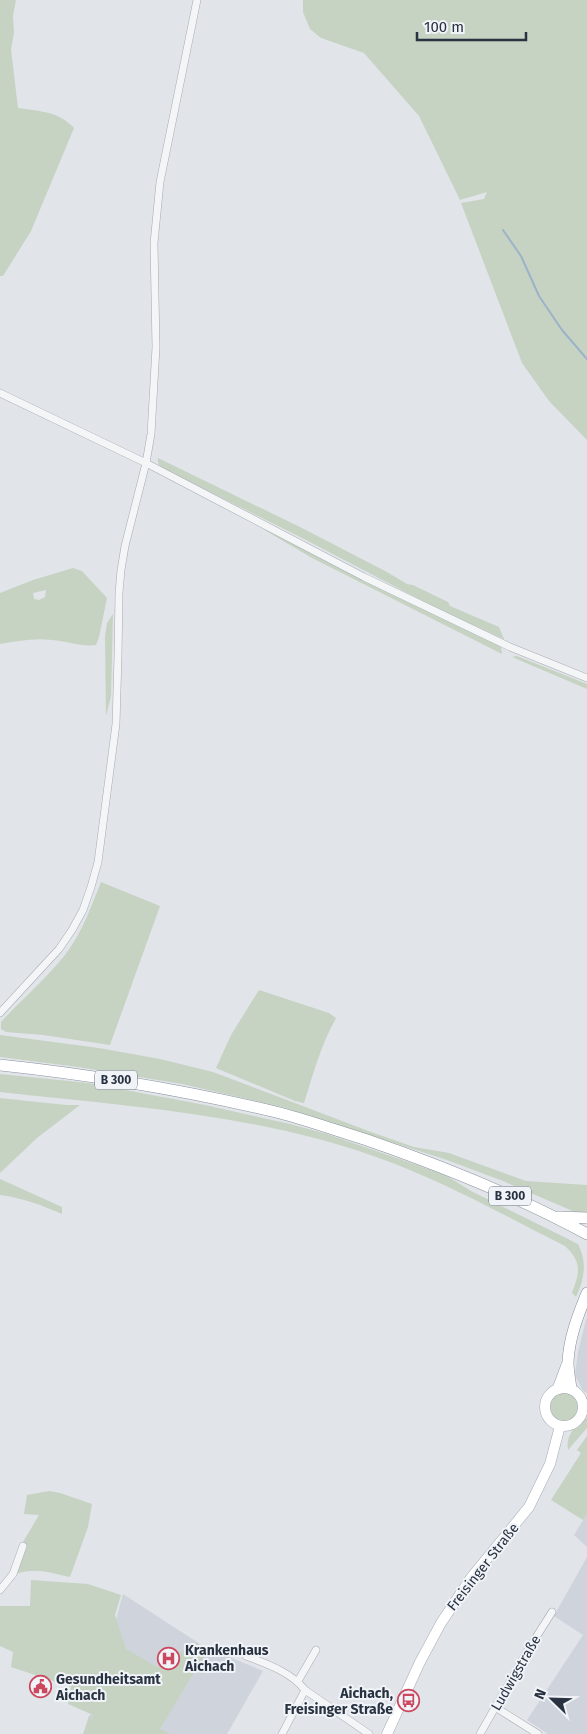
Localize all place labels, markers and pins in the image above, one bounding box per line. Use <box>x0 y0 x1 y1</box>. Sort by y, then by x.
place label: Krankenhaus Aichach <box>184 1642 269 1675</box>
hospital icon: Krankenhaus Aichach <box>157 1646 181 1670</box>
place label: Gesundheitsamt Aichach <box>55 1671 161 1704</box>
public building icon: Gesundheitsamt Aichach <box>28 1675 52 1699</box>
place label: Aichach, Freisinger Straße <box>285 1685 393 1718</box>
bus stop icon: Aichach, Freisinger Straße <box>397 1689 421 1713</box>

